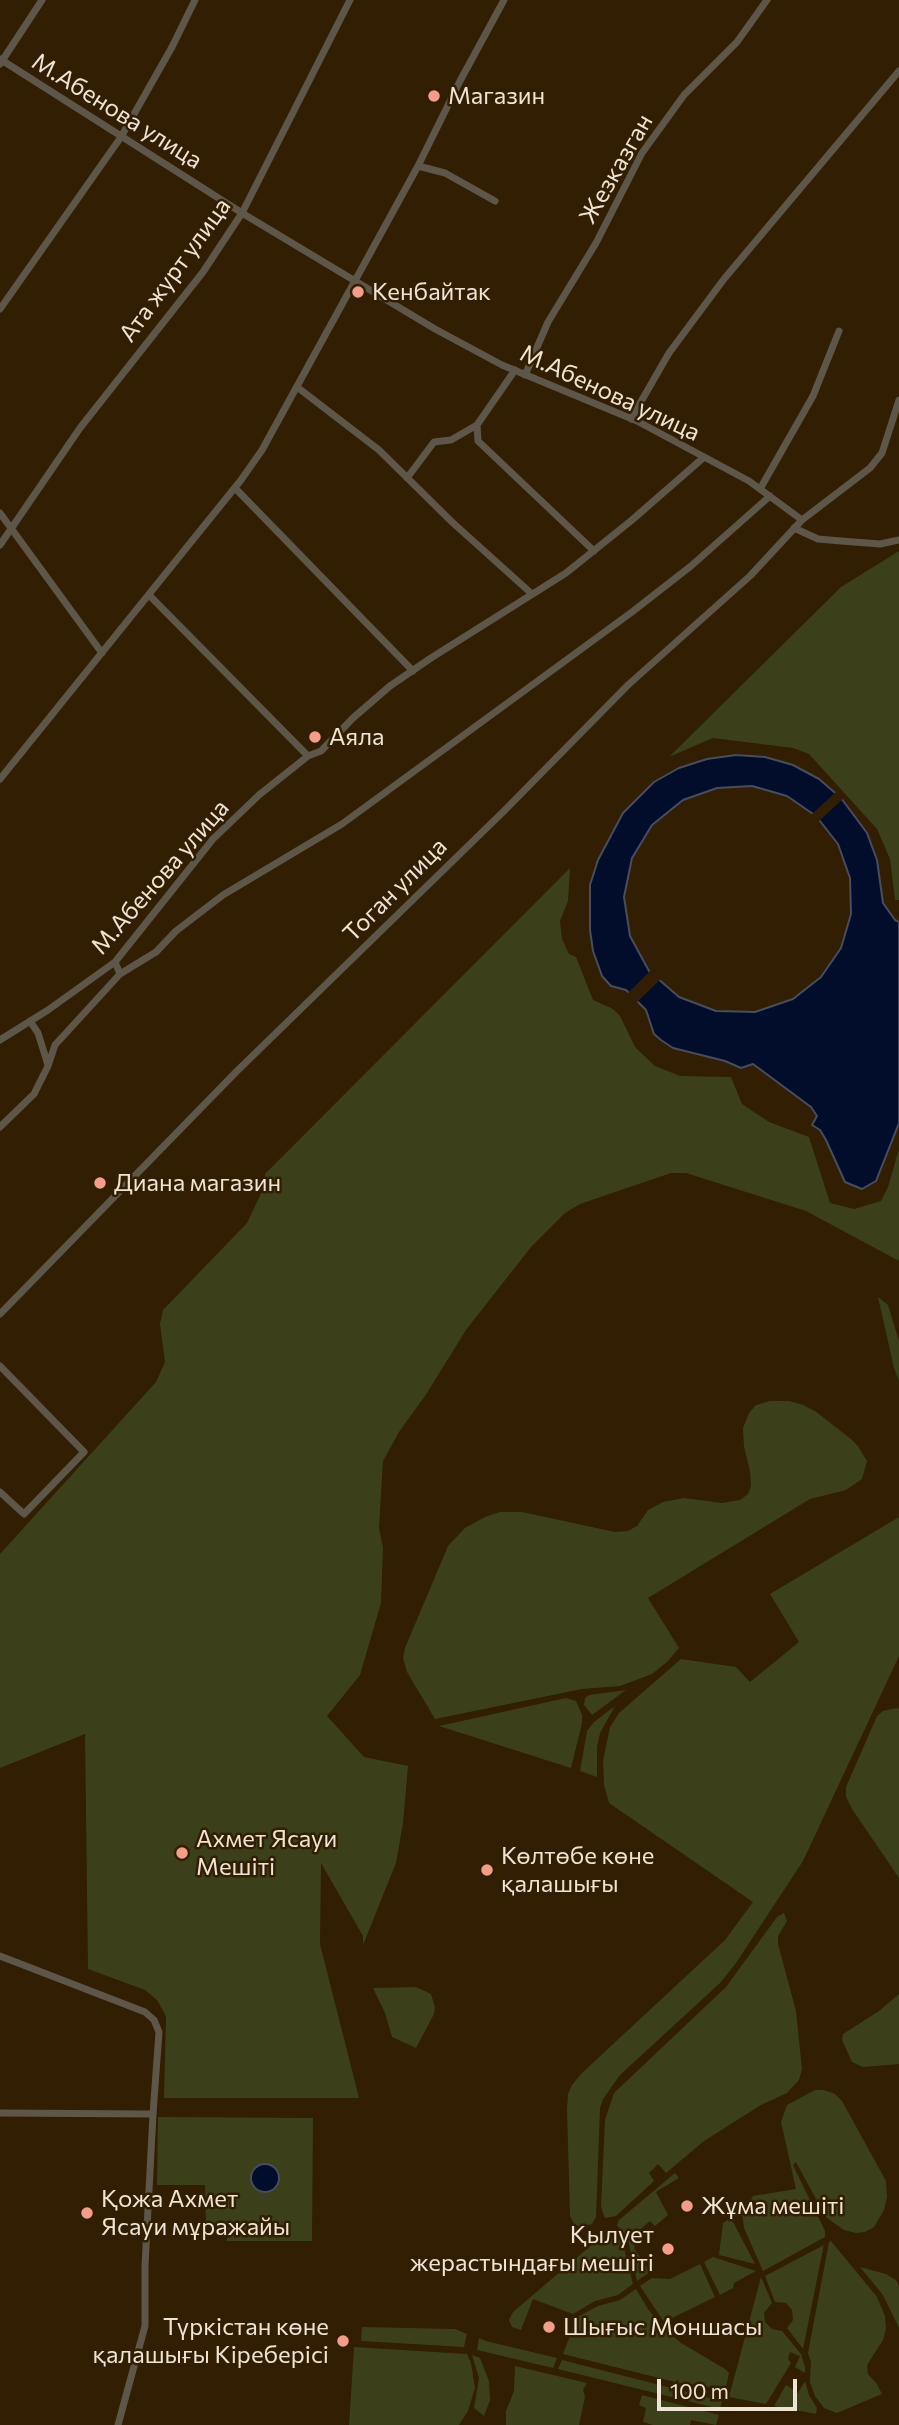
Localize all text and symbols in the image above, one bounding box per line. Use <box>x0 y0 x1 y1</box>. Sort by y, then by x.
street label: М.Абенова улица <box>27 47 207 175</box>
place label: Магазин <box>448 82 545 110</box>
marker: Магазин <box>426 88 442 104</box>
street label: Жезказган <box>573 109 659 229</box>
street label: Ата журт улица <box>113 193 237 347</box>
place label: Кенбайтак <box>372 278 491 306</box>
marker: Кенбайтак <box>350 284 366 300</box>
street label: М.Абенова улица <box>515 339 705 447</box>
place label: Аяла <box>329 723 384 751</box>
marker: Аяла <box>307 729 323 745</box>
street label: М.Абенова улица <box>85 794 235 960</box>
street label: Тоган улица <box>337 832 453 948</box>
place label: Диана магазин <box>114 1169 281 1197</box>
marker: Диана магазин <box>92 1175 108 1191</box>
place label: Ахмет Ясауи Мешіті <box>196 1825 337 1881</box>
place label: Көлтөбе көне қалашығы <box>501 1842 655 1898</box>
marker: Ахмет Ясауи Мешіті <box>174 1845 190 1861</box>
marker: Көлтөбе көне қалашығы <box>479 1862 495 1878</box>
place label: Қожа Ахмет Ясауи мұражайы <box>101 2185 290 2241</box>
place label: Жұма мешіті <box>701 2192 845 2220</box>
marker: Жұма мешіті <box>679 2198 695 2214</box>
marker: Қожа Ахмет Ясауи мұражайы <box>79 2205 95 2221</box>
place label: Қылует жерастындағы мешіті <box>410 2221 654 2277</box>
marker: Қылует жерастындағы мешіті <box>660 2241 676 2257</box>
place label: Түркістан көне қалашығы Кіреберісі <box>92 2313 329 2369</box>
place label: Шығыс Моншасы <box>563 2313 763 2341</box>
marker: Шығыс Моншасы <box>541 2319 557 2335</box>
marker: Түркістан көне қалашығы Кіреберісі <box>335 2333 351 2349</box>
scale bar <box>661 2366 801 2410</box>
text: 100 m <box>670 2378 729 2403</box>

